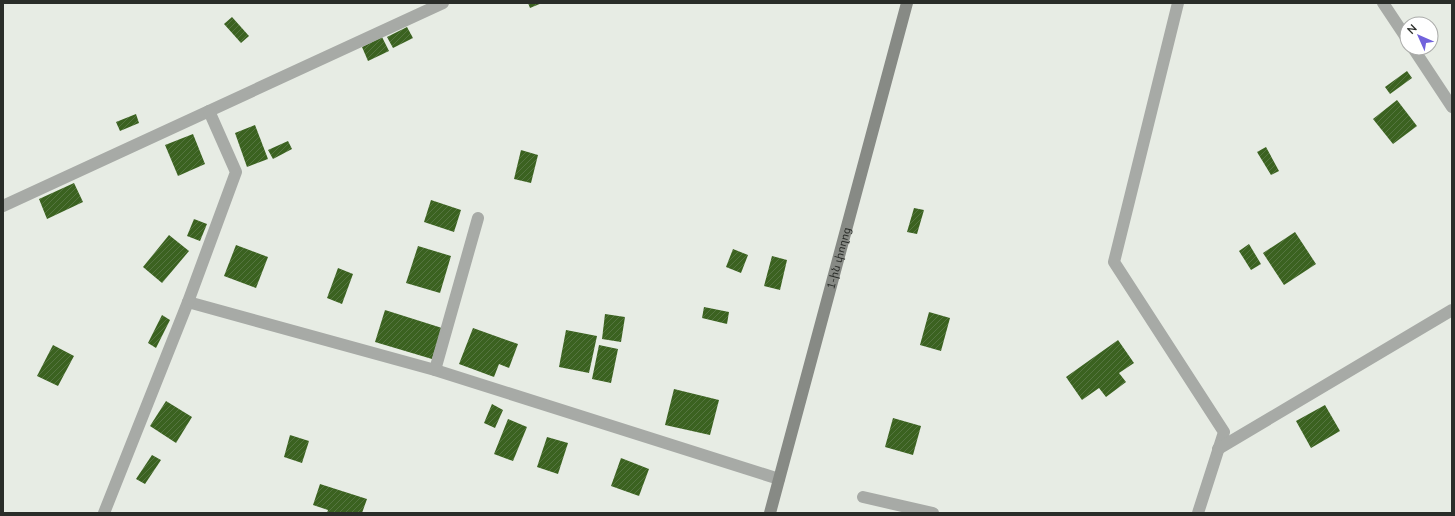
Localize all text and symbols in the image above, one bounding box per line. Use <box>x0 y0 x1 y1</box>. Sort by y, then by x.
north arrow <box>1399 16 1439 56</box>
text: N <box>1404 21 1420 37</box>
street label: 1-ին փողոց <box>823 226 854 291</box>

